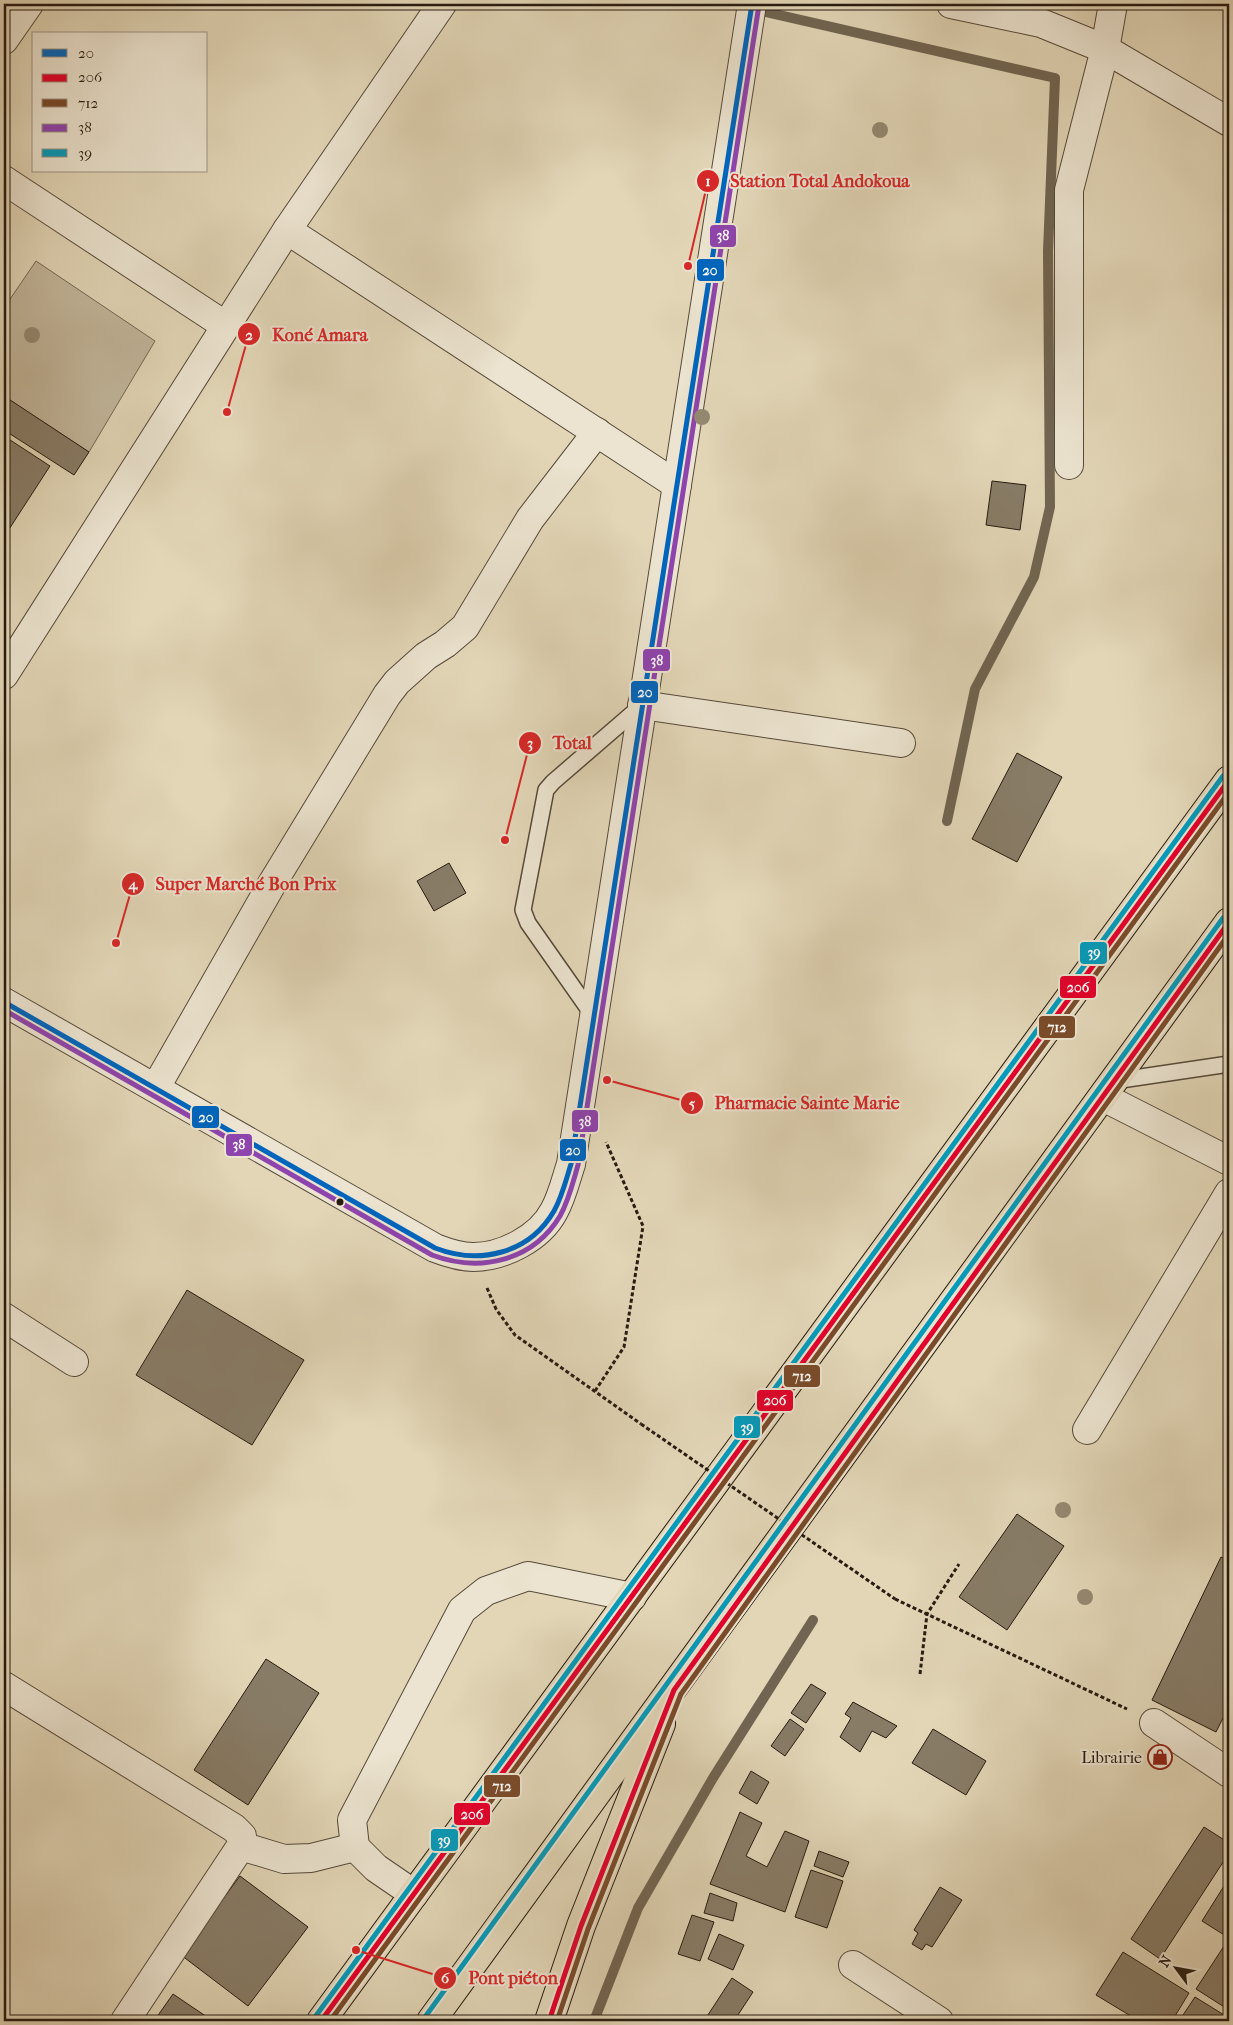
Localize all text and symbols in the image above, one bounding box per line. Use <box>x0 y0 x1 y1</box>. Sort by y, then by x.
legend <box>32 32 208 172</box>
text: 20 <box>78 44 94 62</box>
text: 206 <box>78 68 103 86</box>
text: 712 <box>78 94 99 112</box>
text: 38 <box>78 118 92 136</box>
text: 39 <box>78 144 92 162</box>
callout: Station Total Andokoua <box>696 164 920 197</box>
text: Station Total Andokoua <box>730 171 910 192</box>
text: 1 <box>705 172 711 190</box>
line badge: 38 <box>709 224 737 248</box>
text: 38 <box>717 227 729 244</box>
line badge: 20 <box>696 258 725 282</box>
text: 20 <box>703 262 718 279</box>
callout: Koné Amara <box>237 318 378 351</box>
text: Koné Amara <box>272 325 369 346</box>
text: 2 <box>245 326 253 344</box>
line badge: 38 <box>642 648 671 672</box>
text: 38 <box>651 652 663 669</box>
line badge: 20 <box>630 680 659 704</box>
text: 20 <box>638 684 653 701</box>
callout: Total <box>518 726 602 759</box>
text: Total <box>551 733 593 754</box>
text: 3 <box>527 734 533 752</box>
callout: Super Marché Bon Prix <box>121 867 347 900</box>
text: Super Marché Bon Prix <box>156 874 337 895</box>
text: 4 <box>128 875 139 893</box>
line badge: 39 <box>1079 941 1108 965</box>
text: 39 <box>1087 944 1101 961</box>
line badge: 206 <box>1059 975 1097 999</box>
text: 206 <box>1067 979 1090 996</box>
line badge: 712 <box>1038 1015 1076 1039</box>
text: 712 <box>1047 1019 1066 1036</box>
callout: Pharmacie Sainte Marie <box>679 1087 909 1120</box>
text: Pharmacie Sainte Marie <box>714 1093 900 1114</box>
text: 5 <box>689 1094 696 1112</box>
line badge: 20 <box>191 1105 220 1129</box>
text: 20 <box>199 1109 214 1126</box>
line badge: 38 <box>571 1109 599 1133</box>
text: 38 <box>579 1113 591 1130</box>
line badge: 38 <box>225 1133 253 1157</box>
text: 38 <box>233 1136 245 1153</box>
line badge: 20 <box>559 1138 587 1162</box>
text: 20 <box>566 1142 581 1159</box>
unlabelled marker <box>335 1197 345 1207</box>
line badge: 712 <box>783 1364 821 1388</box>
text: 712 <box>792 1368 811 1385</box>
line badge: 206 <box>756 1389 794 1412</box>
text: 206 <box>764 1392 787 1409</box>
line badge: 39 <box>733 1415 761 1439</box>
text: 39 <box>740 1419 754 1436</box>
shop icon: Librairie <box>1147 1744 1173 1770</box>
place label: Librairie <box>1081 1748 1142 1767</box>
line badge: 712 <box>483 1774 521 1798</box>
text: 712 <box>492 1778 511 1795</box>
line badge: 206 <box>453 1802 491 1826</box>
text: 206 <box>461 1806 484 1823</box>
line badge: 39 <box>430 1828 459 1852</box>
text: 39 <box>437 1832 451 1849</box>
north arrow <box>1150 1942 1200 1992</box>
text: N <box>1155 1952 1176 1970</box>
callout: Pont piéton <box>433 1961 568 1994</box>
text: Pont piéton <box>468 1968 558 1989</box>
text: 6 <box>441 1969 450 1987</box>

